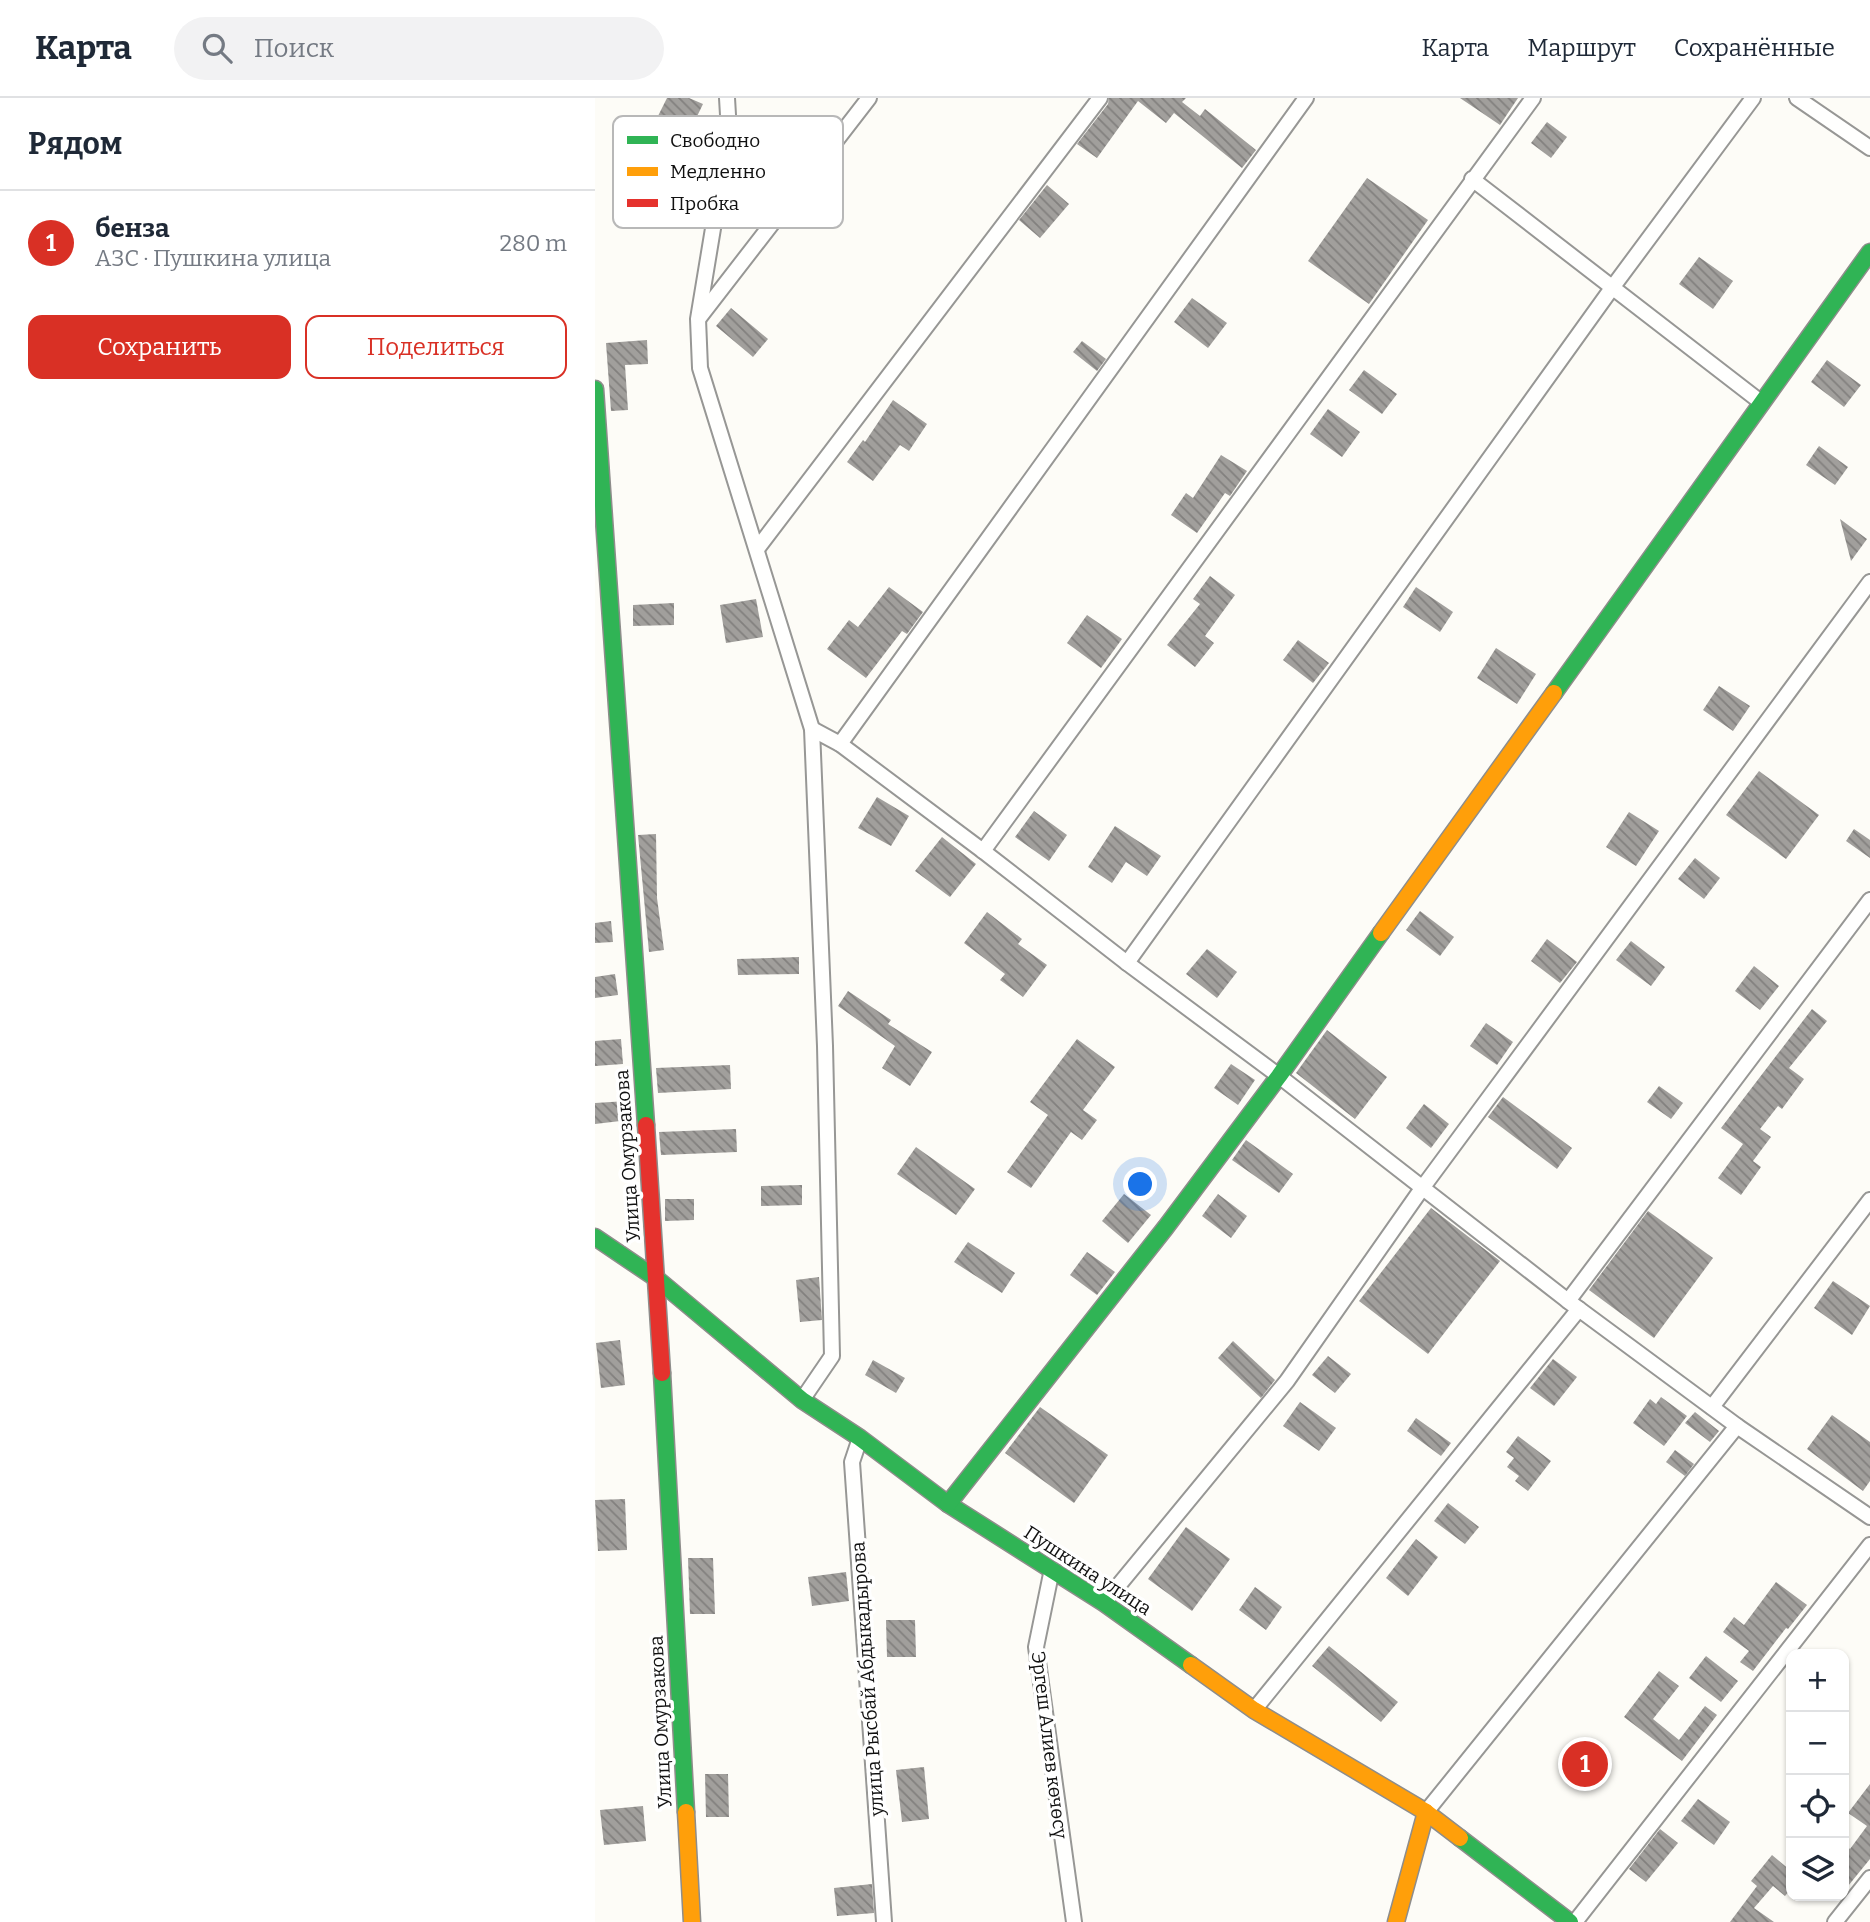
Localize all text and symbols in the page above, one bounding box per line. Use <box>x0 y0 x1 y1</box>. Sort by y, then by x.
search box <box>174 17 664 80</box>
text: Карта <box>35 28 132 68</box>
icon: search <box>198 29 236 67</box>
text: Поиск <box>254 33 334 64</box>
text: Карта <box>1421 34 1489 62</box>
text: Маршрут <box>1527 34 1636 62</box>
text: Сохранённые <box>1674 34 1835 62</box>
legend <box>613 116 843 228</box>
text: Рядом <box>28 126 122 162</box>
text: Свободно <box>670 129 760 152</box>
text: Медленно <box>670 160 766 183</box>
text: Пробка <box>670 192 740 215</box>
text: бенза <box>95 213 170 244</box>
text: 1 <box>46 229 56 257</box>
text: 280 m <box>499 229 567 257</box>
text: АЗС · Пушкина улица <box>95 244 331 272</box>
button: Сохранить <box>28 315 291 379</box>
button: Поделиться <box>305 315 567 379</box>
street label: Улица Омурзакова <box>610 1068 645 1243</box>
your location <box>1123 1167 1157 1201</box>
street label: Пушкина улица <box>1020 1521 1156 1620</box>
street label: улица Рысбай Абдыкадырова <box>846 1540 889 1818</box>
street label: Улица Омурзакова <box>644 1634 677 1809</box>
map controls <box>1786 1649 1849 1901</box>
button: + <box>1786 1649 1849 1712</box>
street label: Эргеш Алиев көчөсү <box>1027 1650 1072 1841</box>
button: − <box>1786 1712 1849 1775</box>
pin: 1 <box>1562 1738 1608 1790</box>
button: locate <box>1786 1775 1849 1838</box>
button: layers <box>1786 1838 1849 1901</box>

